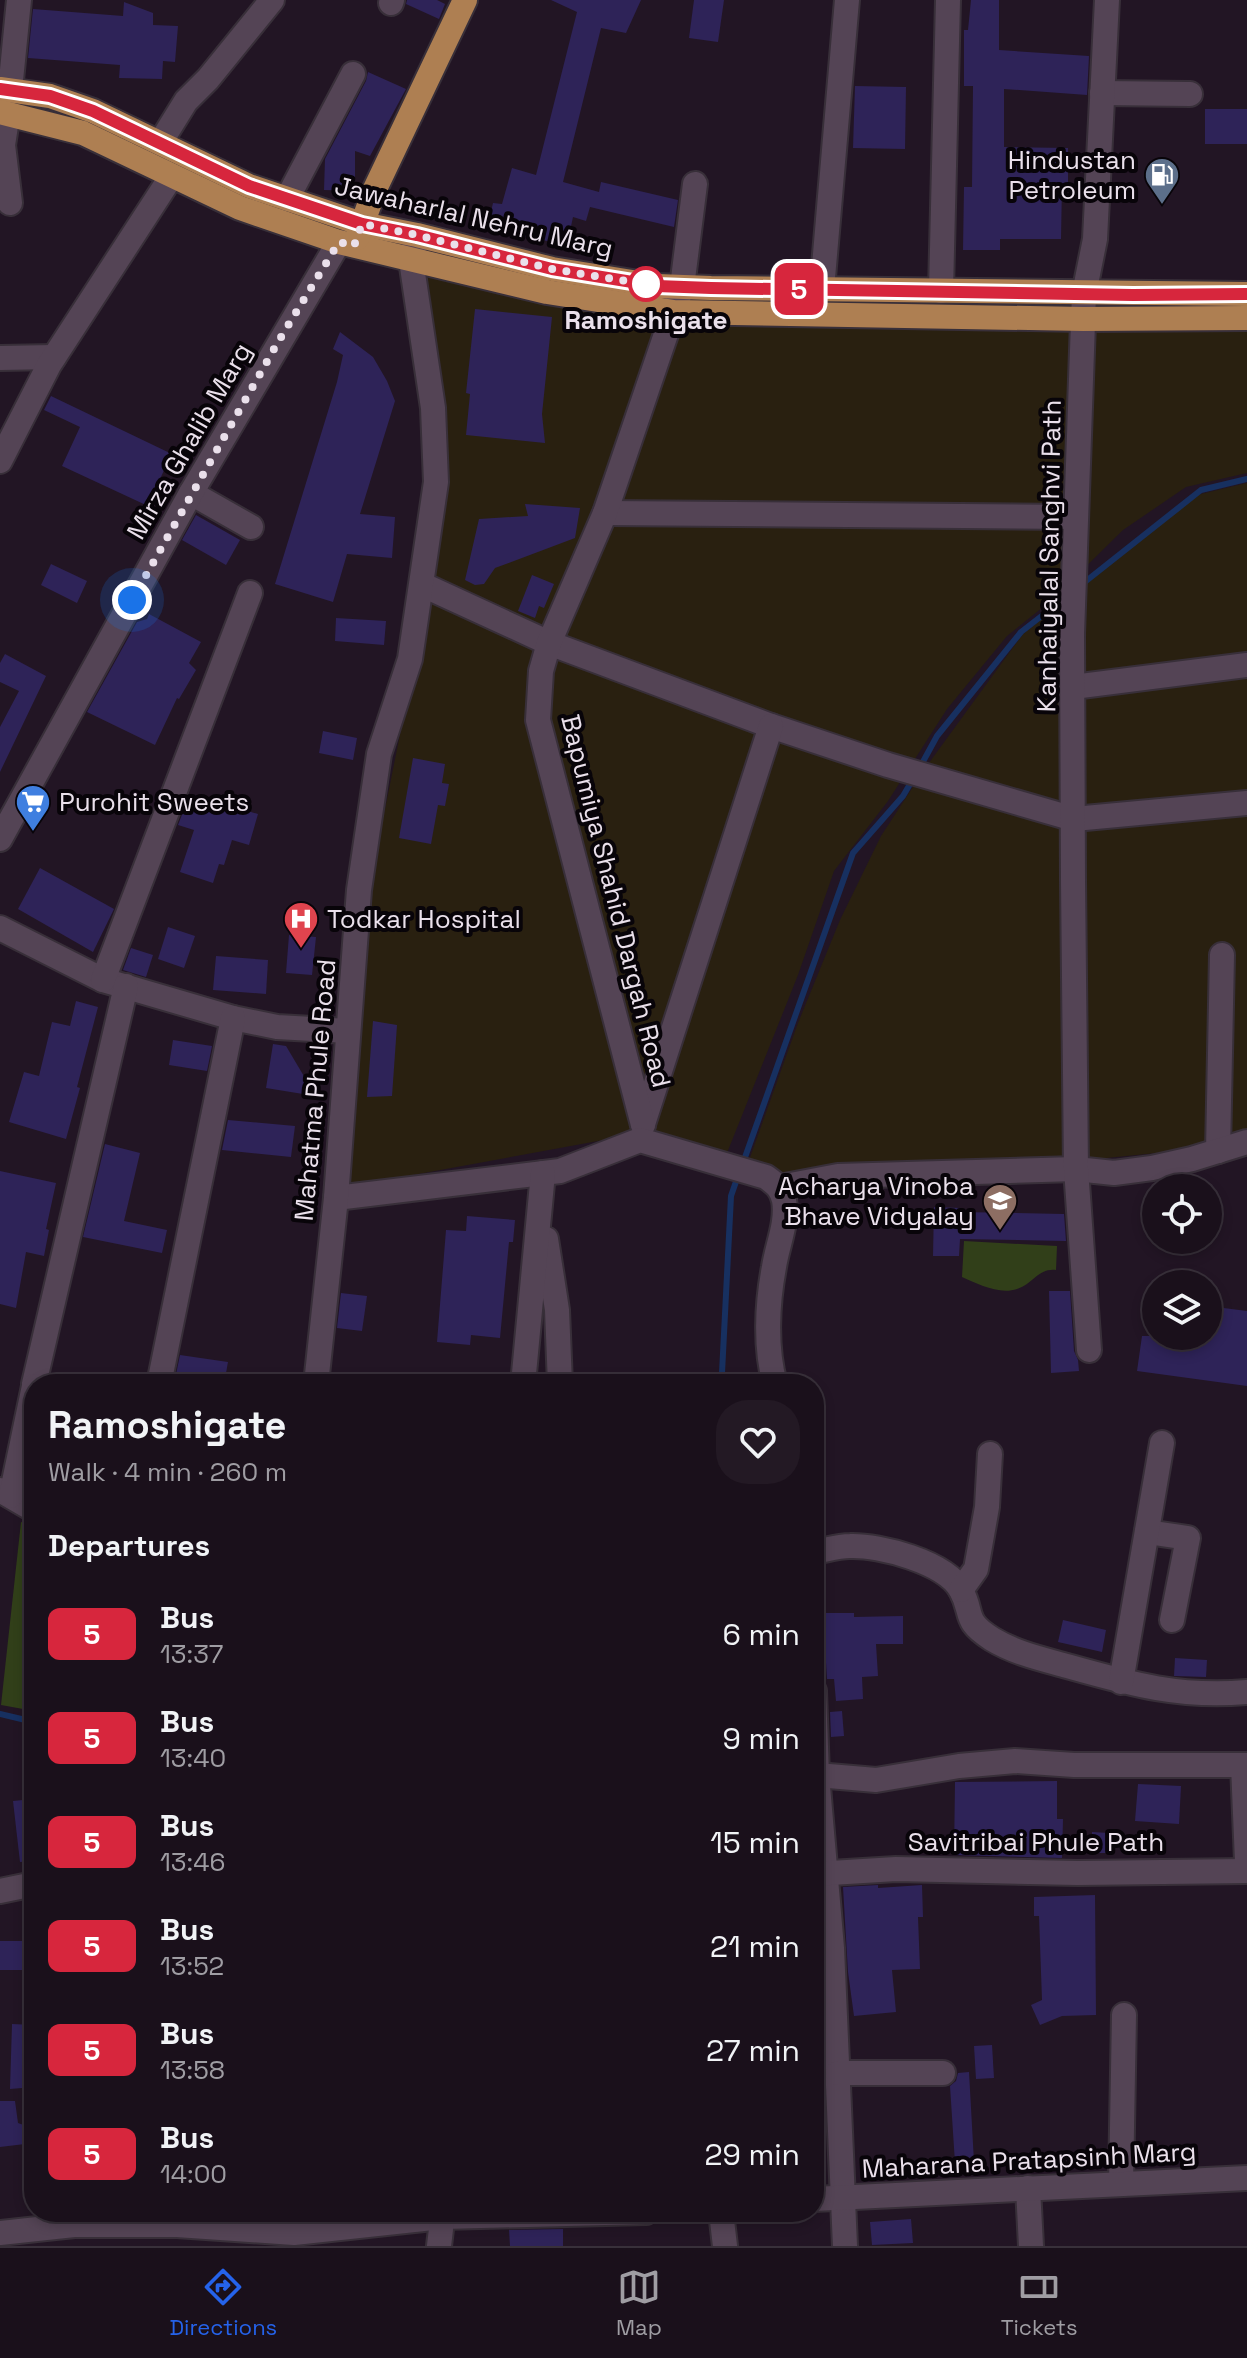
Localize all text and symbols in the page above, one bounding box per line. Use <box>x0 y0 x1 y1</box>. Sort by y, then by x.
place label: Hindustan Petroleum <box>1008 143 1136 207</box>
fuel station icon: Hindustan Petroleum <box>1143 156 1181 206</box>
street label: Jawaharlal Nehru Marg <box>332 168 616 266</box>
line badge: 5 <box>773 263 825 315</box>
marker: Ramoshigate <box>629 267 663 301</box>
text: 5 <box>791 271 807 307</box>
place label: Ramoshigate <box>564 303 728 337</box>
street label: Mirza Ghalib Marg <box>119 337 259 545</box>
street label: Kanhaiyalal Sanghvi Path <box>1029 399 1069 713</box>
your location <box>112 580 152 620</box>
street label: Bapumiya Shahid Dargah Road <box>553 711 679 1091</box>
supermarket icon: Purohit Sweets <box>14 783 52 833</box>
place label: Purohit Sweets <box>59 785 249 819</box>
hospital icon: Todkar Hospital <box>282 900 320 950</box>
place label: Todkar Hospital <box>327 902 521 936</box>
street label: Mahatma Phule Road <box>287 958 343 1222</box>
place label: Acharya Vinoba Bhave Vidyalay <box>778 1169 974 1233</box>
map controls <box>1142 1174 1222 1350</box>
button: locate <box>1142 1174 1222 1254</box>
school or university icon: Acharya Vinoba Bhave Vidyalay <box>981 1182 1019 1232</box>
button: layers <box>1142 1270 1222 1350</box>
button: heart <box>716 1400 800 1484</box>
text: Ramoshigate <box>48 1401 287 1449</box>
text: Walk · 4 min · 260 m <box>48 1455 287 1489</box>
text: Departures <box>48 1526 210 1565</box>
text: Bus <box>160 1598 214 1637</box>
text: 6 min <box>722 1615 800 1654</box>
text: 5 <box>84 1616 100 1652</box>
text: 13:37 <box>160 1637 224 1671</box>
text: Bus <box>160 1702 214 1741</box>
text: 9 min <box>722 1719 800 1758</box>
text: 5 <box>84 1720 100 1756</box>
text: 13:40 <box>160 1741 226 1775</box>
text: Bus <box>160 1806 214 1845</box>
text: 15 min <box>710 1823 800 1862</box>
text: 5 <box>84 1824 100 1860</box>
street label: Savitribai Phule Path <box>908 1825 1164 1859</box>
text: 13:46 <box>160 1845 225 1879</box>
text: Bus <box>160 1910 214 1949</box>
text: 21 min <box>710 1927 800 1966</box>
text: 5 <box>84 1928 100 1964</box>
text: 13:52 <box>160 1949 224 1983</box>
text: Bus <box>160 2014 214 2053</box>
text: 27 min <box>706 2031 800 2070</box>
text: 5 <box>84 2032 100 2068</box>
text: 13:58 <box>160 2053 225 2087</box>
text: Bus <box>160 2118 214 2157</box>
street label: Maharana Pratapsinh Marg <box>861 2134 1197 2186</box>
text: 29 min <box>704 2135 800 2174</box>
text: 5 <box>84 2136 100 2172</box>
text: 14:00 <box>160 2157 227 2191</box>
tab: Directions <box>169 2265 277 2341</box>
tab: Map <box>616 2265 662 2341</box>
tab: Tickets <box>1001 2265 1078 2341</box>

